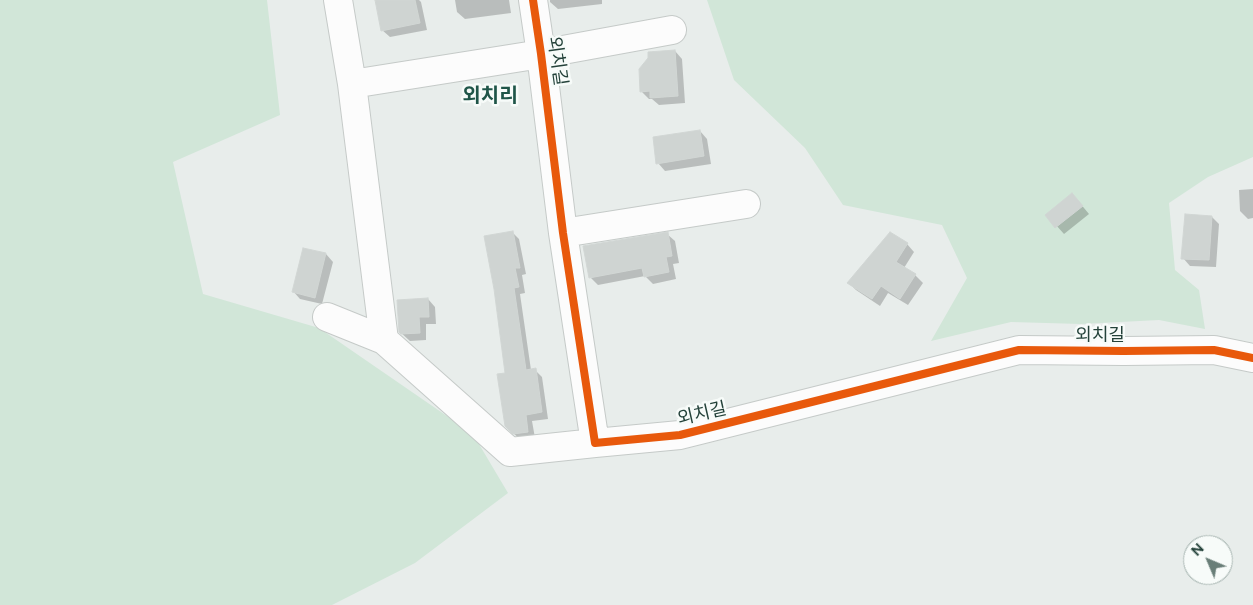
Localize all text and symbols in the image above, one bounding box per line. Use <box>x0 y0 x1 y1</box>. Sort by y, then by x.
street label: 외치길 <box>543 35 571 87</box>
district label: 외치리 <box>462 84 518 108</box>
street label: 외치길 <box>1075 325 1125 347</box>
street label: 외치길 <box>675 398 729 430</box>
north arrow <box>1183 535 1233 585</box>
text: N <box>1188 540 1208 560</box>

